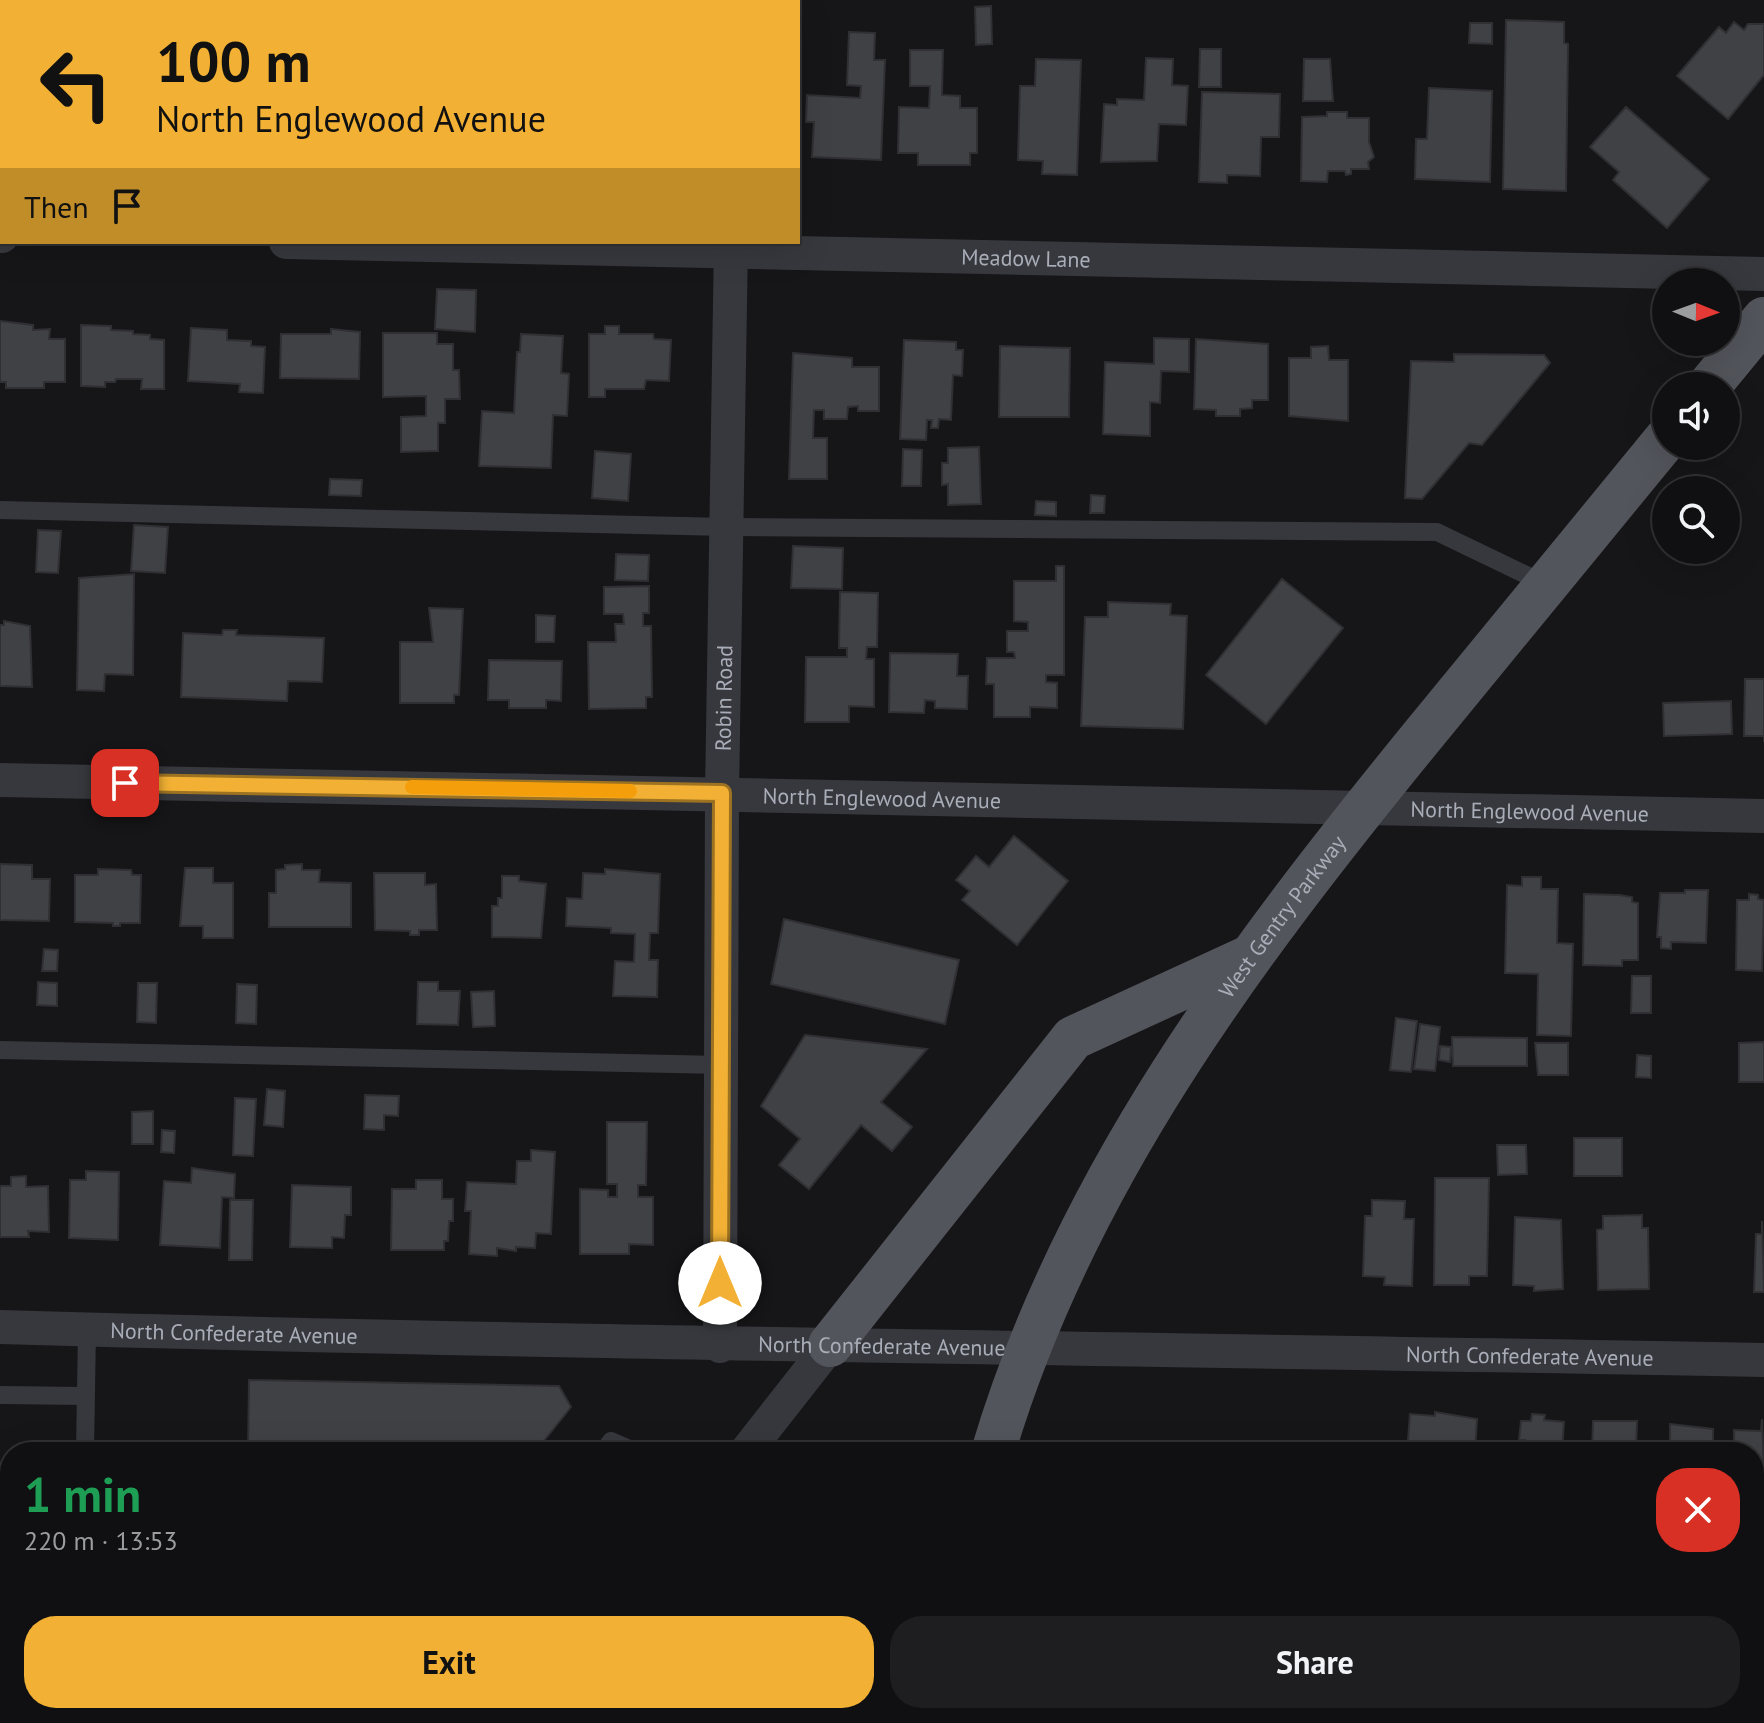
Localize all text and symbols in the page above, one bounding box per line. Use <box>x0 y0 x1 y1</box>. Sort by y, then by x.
text: 100 m <box>156 25 311 97</box>
icon: left <box>24 32 128 136</box>
text: North Englewood Avenue <box>156 95 546 142</box>
icon: arrive <box>105 184 149 228</box>
text: Then <box>24 187 89 226</box>
street label: Meadow Lane <box>961 243 1091 273</box>
north arrow <box>1652 268 1740 356</box>
map controls <box>1652 268 1740 564</box>
button: sound <box>1652 372 1740 460</box>
button: search <box>1652 476 1740 564</box>
street label: Robin Road <box>709 645 738 751</box>
pin <box>91 749 159 817</box>
icon: arrive <box>103 761 147 805</box>
street label: North Englewood Avenue <box>762 782 1001 814</box>
street label: North Englewood Avenue <box>1410 795 1649 828</box>
street label: West Gentry Parkway <box>1212 829 1352 1003</box>
position arrow <box>678 1241 762 1325</box>
street label: North Confederate Avenue <box>110 1316 358 1350</box>
street label: North Confederate Avenue <box>758 1330 1006 1362</box>
street label: North Confederate Avenue <box>1406 1340 1654 1372</box>
text: 1 min <box>24 1463 141 1525</box>
button: close <box>1656 1468 1740 1552</box>
text: 220 m · 13:53 <box>24 1524 178 1557</box>
button: Exit <box>24 1616 874 1708</box>
button: Share <box>890 1616 1740 1708</box>

